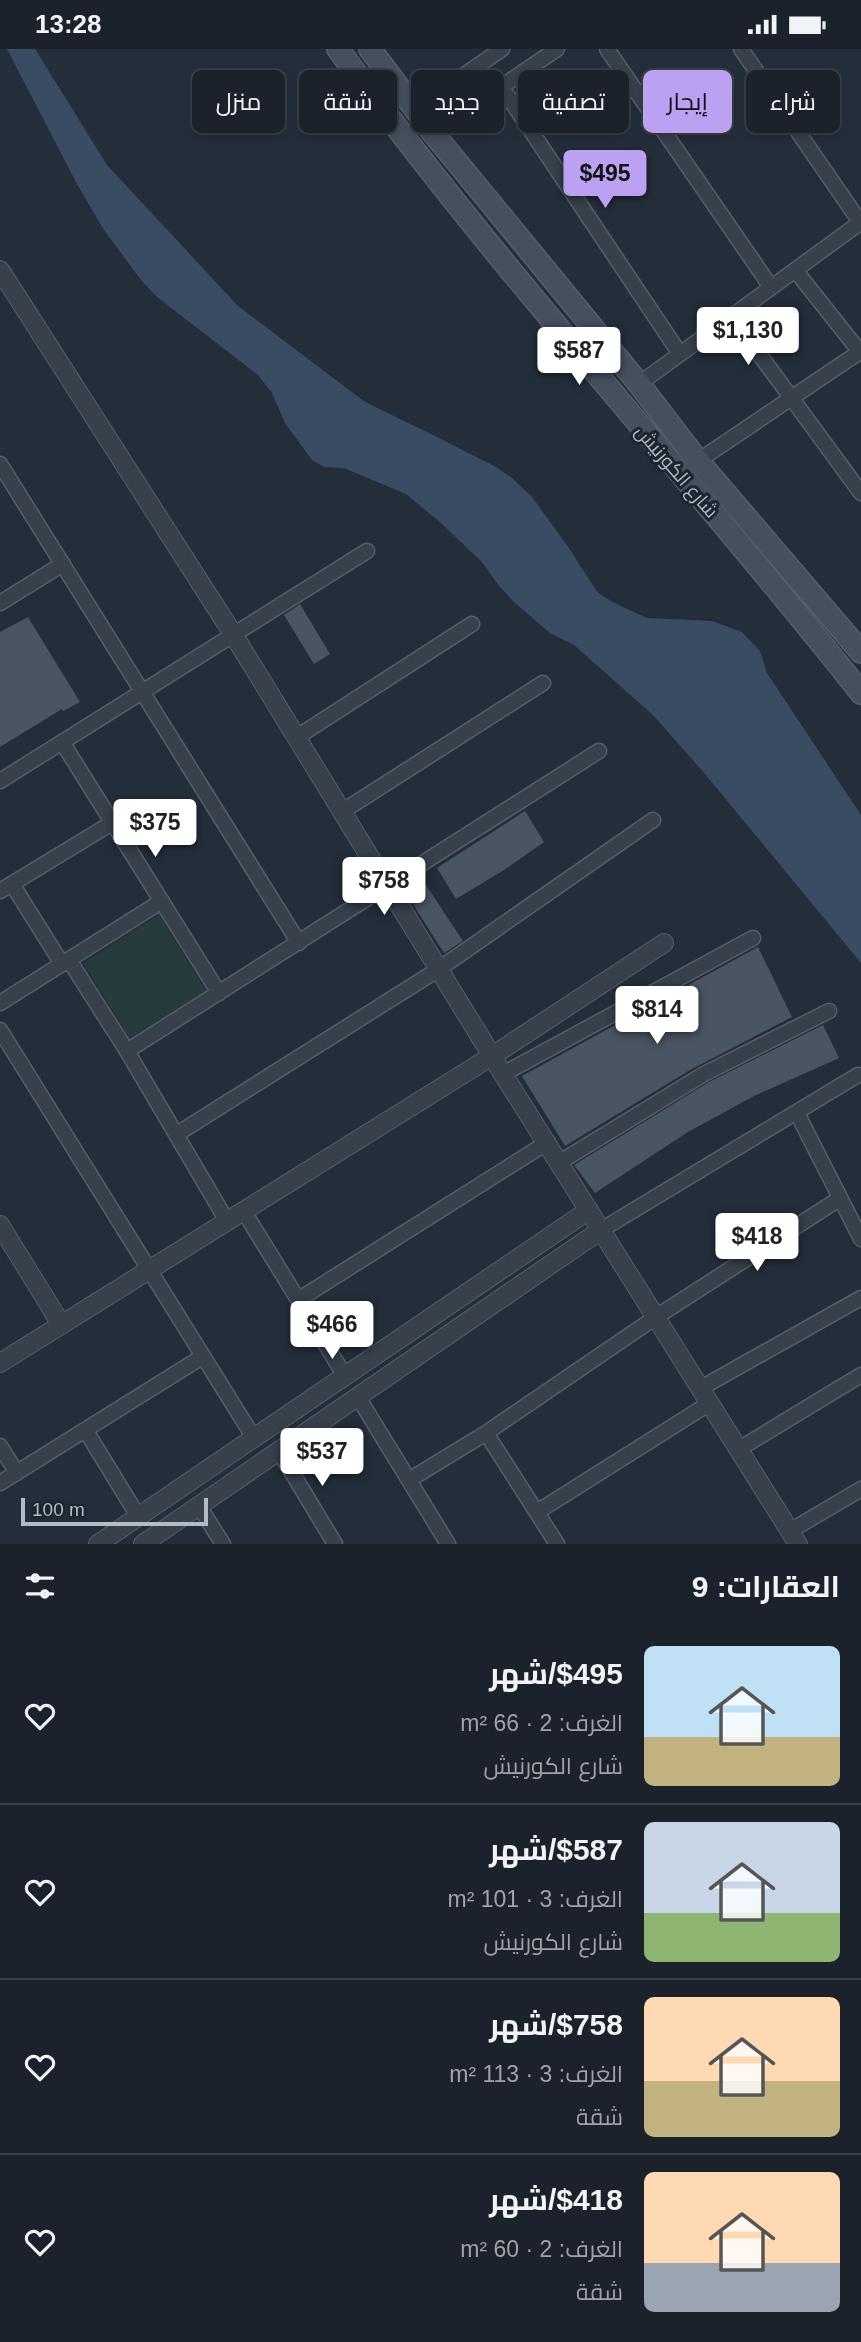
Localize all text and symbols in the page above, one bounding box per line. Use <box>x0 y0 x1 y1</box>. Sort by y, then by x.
text: 13:28 <box>35 9 102 39</box>
chip: منزل <box>192 70 285 133</box>
chip: شقة <box>299 70 397 133</box>
chip: جديد <box>411 70 504 133</box>
chip: تصفية <box>518 70 629 133</box>
chip: إيجار <box>643 70 732 133</box>
chip: شراء <box>746 70 840 133</box>
pin: $495 <box>564 151 646 210</box>
text: $495 <box>579 160 631 186</box>
pin: $1,130 <box>691 307 805 367</box>
text: $1,130 <box>713 317 783 343</box>
pin: $587 <box>538 327 620 387</box>
text: $587 <box>553 337 605 363</box>
street label: شارع الكورنيش <box>629 421 722 524</box>
pin: $375 <box>114 799 196 859</box>
text: $375 <box>129 809 181 835</box>
pin: $758 <box>343 857 425 917</box>
text: $758 <box>358 867 410 893</box>
pin: $814 <box>616 986 698 1046</box>
text: $814 <box>631 996 683 1022</box>
pin: $418 <box>716 1213 798 1273</box>
text: $418 <box>731 1223 783 1249</box>
pin: $466 <box>291 1301 373 1361</box>
text: $466 <box>306 1311 358 1337</box>
pin: $537 <box>281 1429 363 1488</box>
text: $537 <box>296 1438 348 1464</box>
scale bar <box>21 1495 208 1527</box>
text: 100 m <box>32 1499 85 1520</box>
icon: filters <box>21 1567 59 1605</box>
text: العقارات: 9 <box>692 1570 840 1603</box>
text: $495/شهر <box>489 1657 623 1690</box>
icon: home <box>700 1674 784 1758</box>
icon: heart <box>21 1697 59 1735</box>
text: الغرف: 2 · 66 m² <box>460 1710 623 1736</box>
text: شارع الكورنيش <box>483 1753 623 1779</box>
text: $587/شهر <box>489 1833 623 1866</box>
icon: home <box>700 1850 784 1934</box>
icon: heart <box>21 1873 59 1911</box>
text: الغرف: 3 · 101 m² <box>448 1886 623 1912</box>
text: شارع الكورنيش <box>483 1929 623 1955</box>
text: $758/شهر <box>489 2008 623 2041</box>
icon: home <box>700 2025 784 2109</box>
icon: heart <box>21 2048 59 2086</box>
text: الغرف: 3 · 113 m² <box>449 2061 623 2087</box>
text: شقة <box>576 2104 623 2130</box>
text: $418/شهر <box>489 2183 623 2216</box>
icon: home <box>700 2200 784 2284</box>
icon: heart <box>21 2223 59 2261</box>
text: الغرف: 2 · 60 m² <box>460 2236 623 2262</box>
text: شقة <box>576 2279 623 2305</box>

